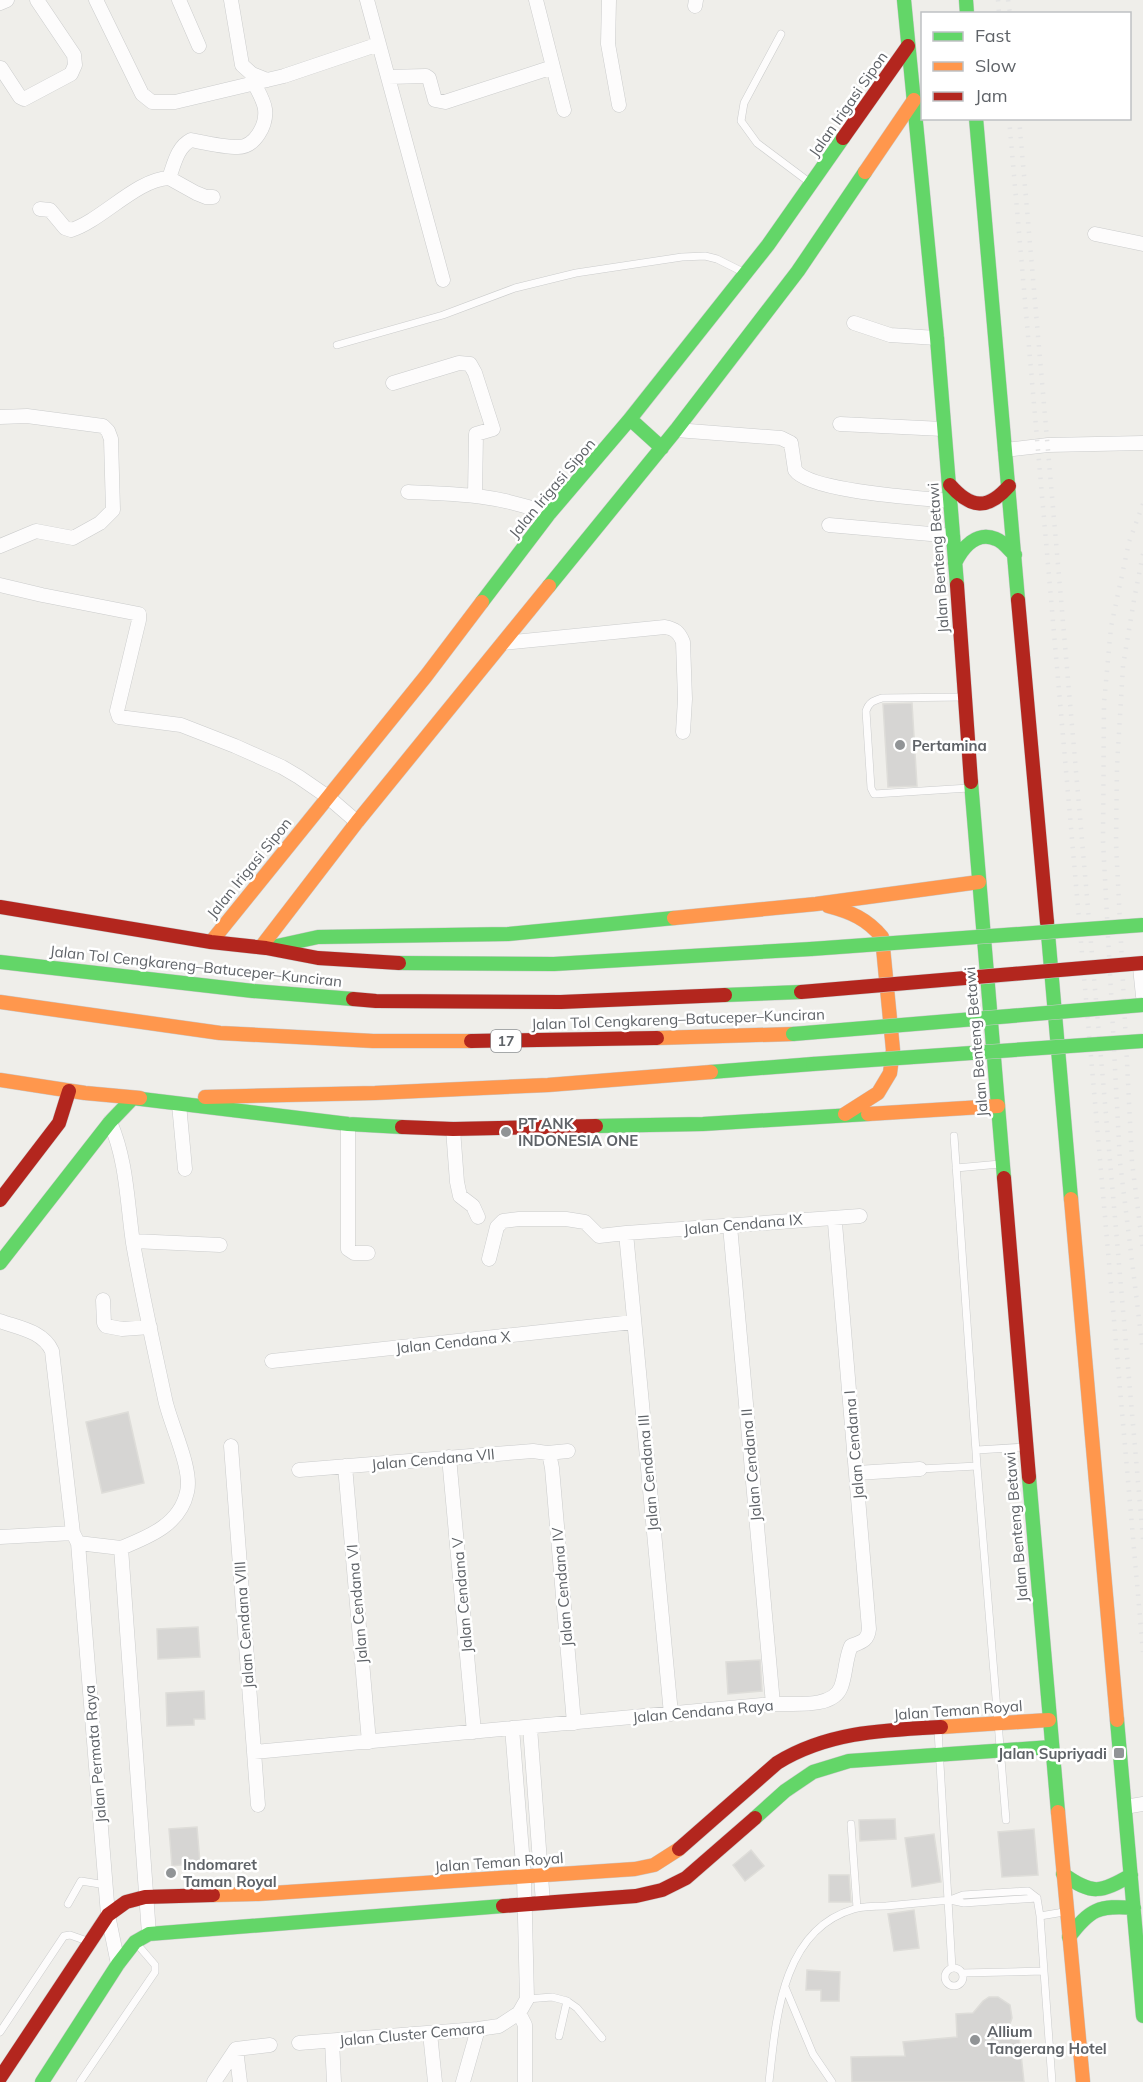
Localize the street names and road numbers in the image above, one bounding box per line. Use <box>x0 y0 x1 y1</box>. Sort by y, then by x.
street label: Jalan Irigasi Sipon <box>805 48 891 160</box>
street label: Jalan Irigasi Sipon <box>505 434 599 542</box>
street label: Jalan Benteng Betawi <box>923 482 953 634</box>
street label: Jalan Irigasi Sipon <box>202 814 296 922</box>
street label: Jalan Tol Cengkareng–Batuceper–Kunciran <box>49 941 343 991</box>
street label: Jalan Benteng Betawi <box>960 966 992 1118</box>
street label: Jalan Tol Cengkareng–Batuceper–Kunciran <box>531 1004 825 1034</box>
road number: 17 <box>491 1030 521 1052</box>
street label: Jalan Cendana IX <box>683 1209 803 1239</box>
street label: Jalan Cendana X <box>395 1326 512 1357</box>
street label: Jalan Cendana I <box>840 1390 868 1500</box>
street label: Jalan Cendana II <box>737 1408 765 1522</box>
street label: Jalan Cendana III <box>633 1414 663 1532</box>
street label: Jalan Cendana VII <box>370 1444 496 1474</box>
street label: Jalan Benteng Betawi <box>1000 1451 1032 1603</box>
street label: Jalan Cendana IV <box>547 1526 577 1648</box>
street label: Jalan Cendana V <box>447 1536 477 1654</box>
street label: Jalan Cendana VI <box>342 1543 372 1665</box>
street label: Jalan Cendana VIII <box>230 1561 258 1689</box>
street label: Jalan Permata Raya <box>79 1684 111 1824</box>
street label: Jalan Cendana Raya <box>632 1695 774 1727</box>
street label: Jalan Teman Royal <box>893 1696 1023 1724</box>
street label: Jalan Teman Royal <box>434 1848 564 1876</box>
street label: Jalan Cluster Cemara <box>338 2018 486 2050</box>

